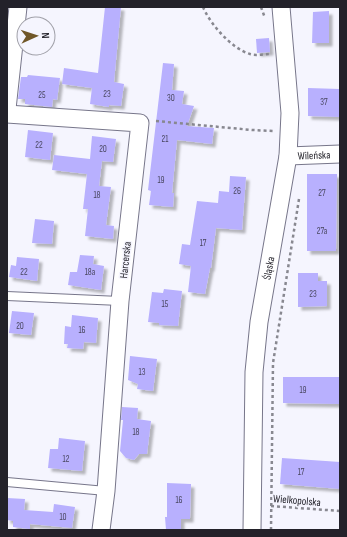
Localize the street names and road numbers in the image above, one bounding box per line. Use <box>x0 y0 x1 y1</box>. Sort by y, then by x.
street label: Wileńska <box>297 148 331 163</box>
street label: Harcerska <box>117 241 134 279</box>
street label: Śląska <box>260 256 277 281</box>
street label: Wielkopolska <box>273 492 321 509</box>

